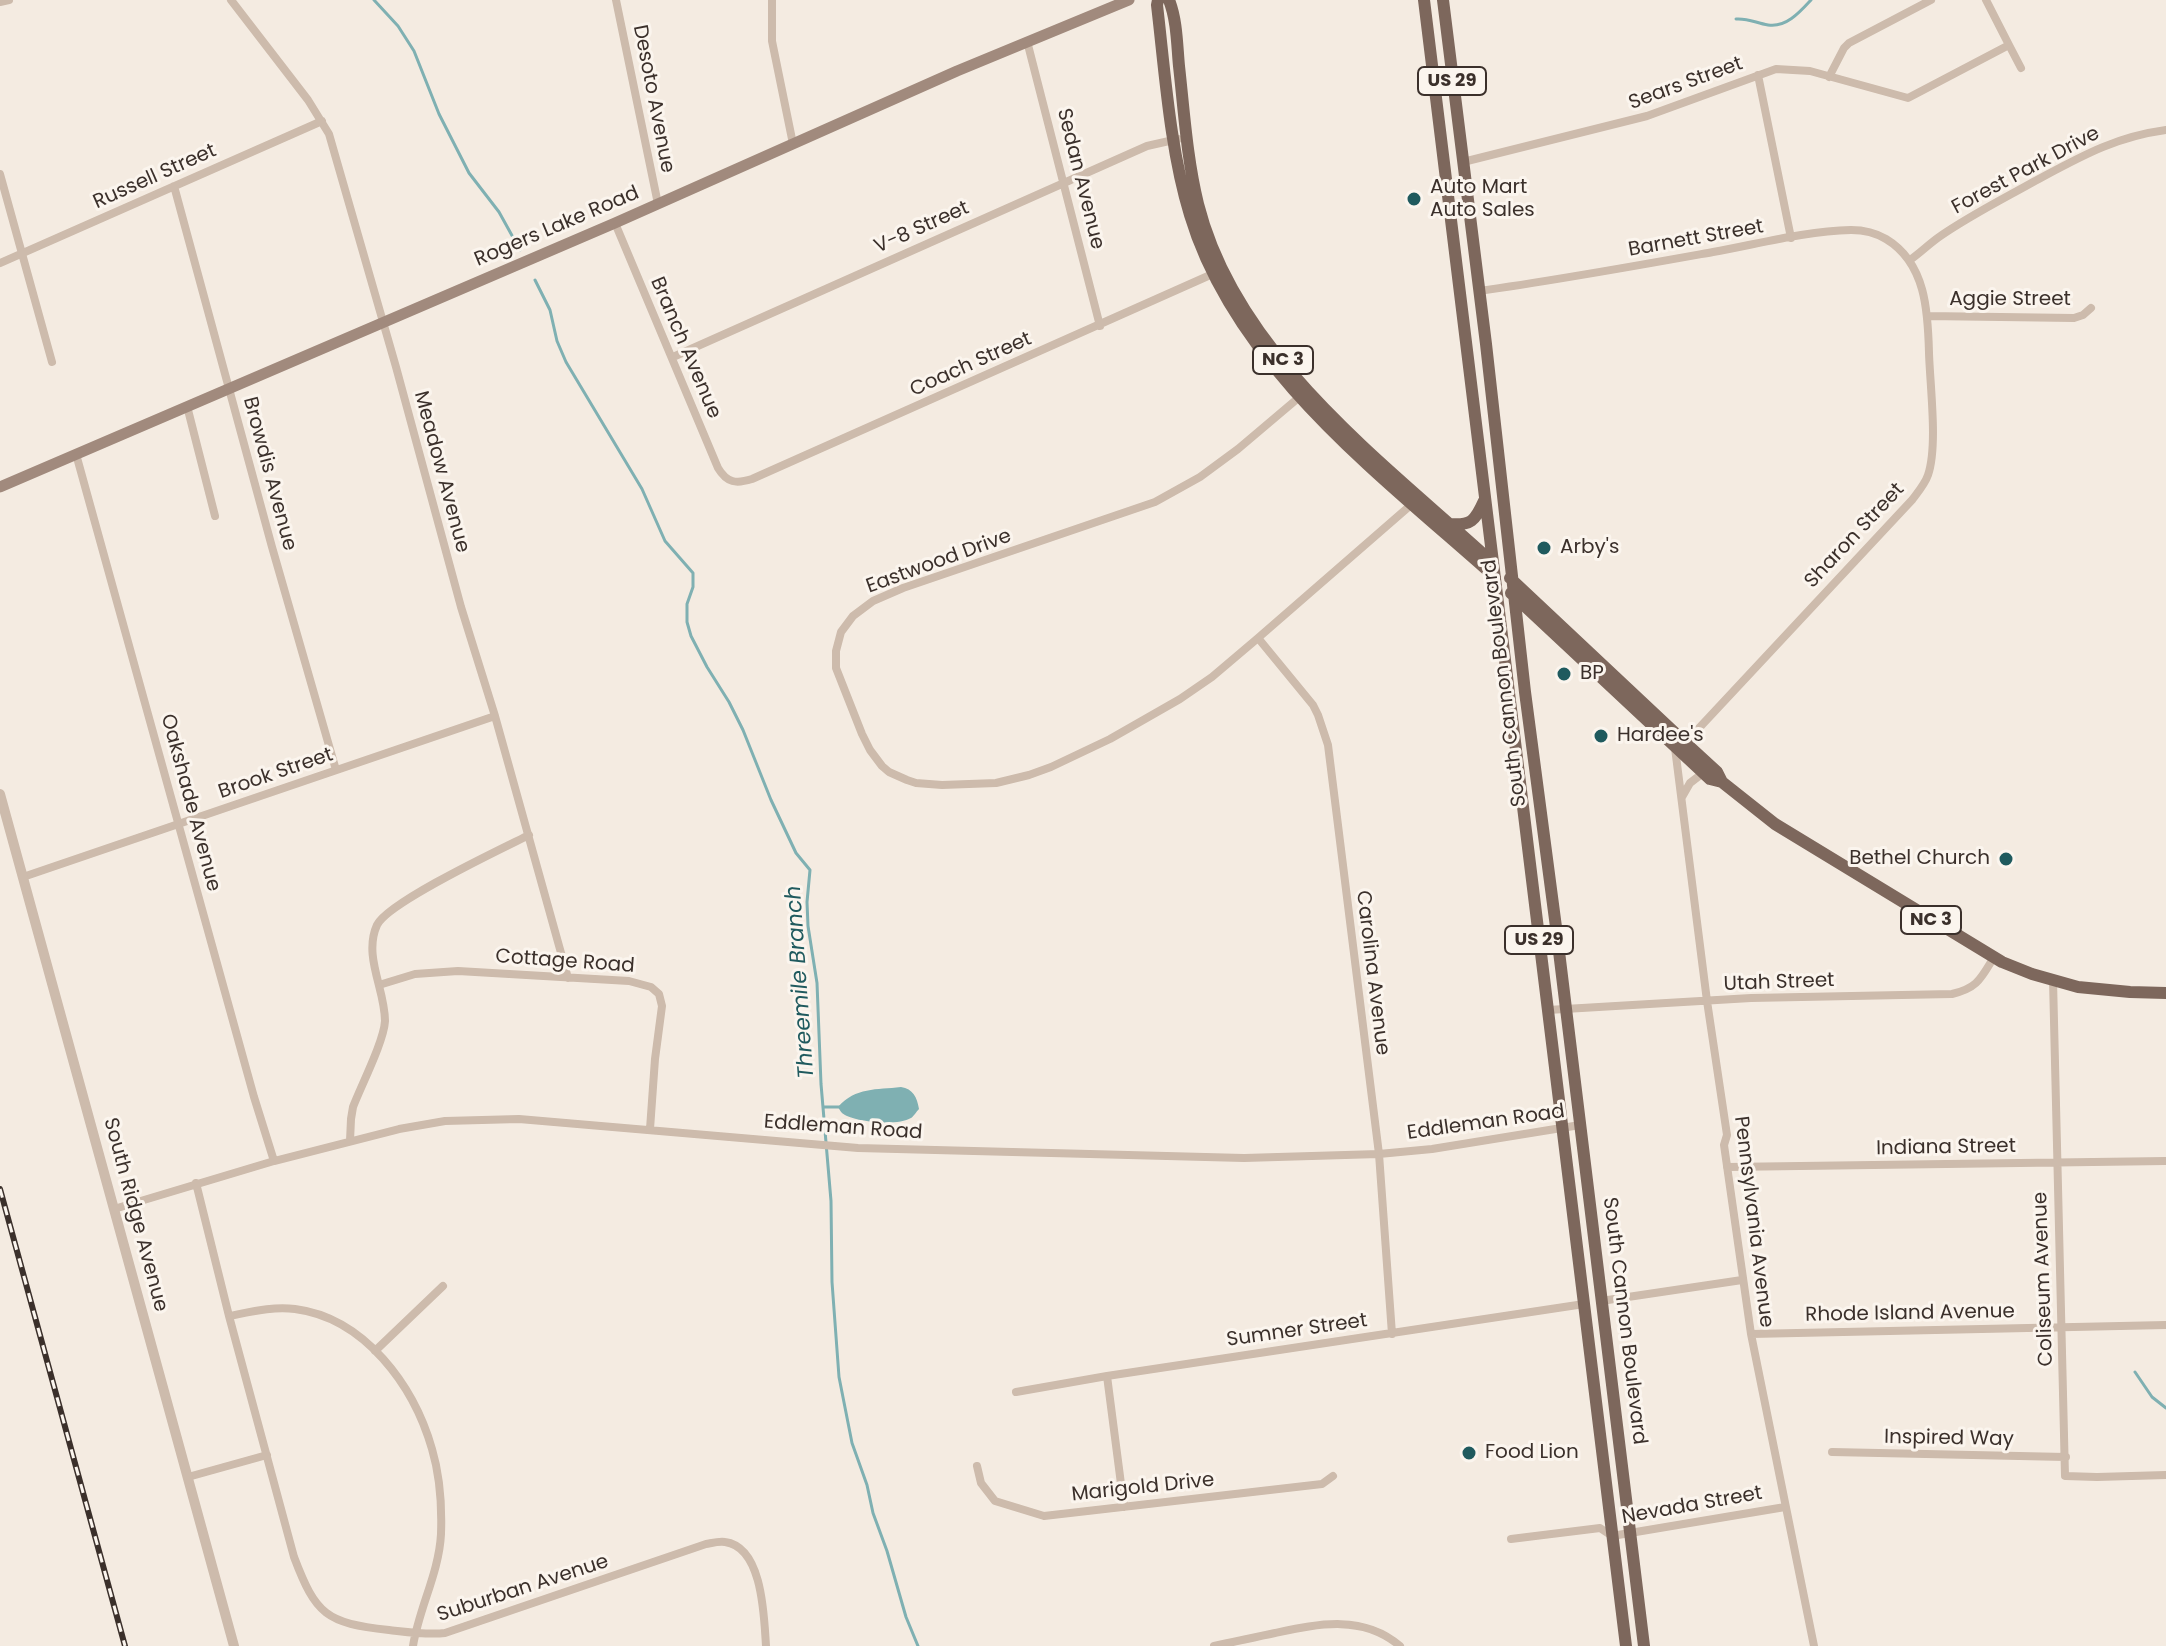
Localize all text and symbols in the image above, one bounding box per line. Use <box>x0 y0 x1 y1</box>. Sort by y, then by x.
street label: Desoto Avenue <box>627 23 679 175</box>
street label: Sears Street <box>1626 52 1746 116</box>
road number: US 29 <box>1418 67 1486 95</box>
street label: Sedan Avenue <box>1051 106 1109 252</box>
street label: Forest Park Drive <box>1948 122 2104 220</box>
street label: Russell Street <box>90 139 220 215</box>
place label: Auto Mart Auto Sales <box>1430 176 1535 223</box>
street label: Rogers Lake Road <box>471 182 643 272</box>
marker: Auto Mart Auto Sales <box>1405 190 1423 208</box>
street label: V-8 Street <box>871 196 973 260</box>
street label: Barnett Street <box>1627 215 1765 263</box>
street label: Branch Avenue <box>644 274 726 422</box>
street label: Aggie Street <box>1949 288 2071 312</box>
street label: Coach Street <box>906 327 1036 403</box>
road number: NC 3 <box>1253 346 1313 374</box>
street label: Meadow Avenue <box>408 389 474 555</box>
street label: Browdis Avenue <box>237 394 301 554</box>
street label: Sharon Street <box>1800 478 1910 594</box>
street label: Eastwood Drive <box>863 525 1015 599</box>
place label: Arby's <box>1560 536 1619 560</box>
marker: Arby's <box>1535 539 1553 557</box>
street label: South Cannon Boulevard <box>1478 558 1532 808</box>
place label: BP <box>1580 662 1604 686</box>
marker: BP <box>1555 665 1573 683</box>
street label: Oakshade Avenue <box>155 712 225 894</box>
place label: Hardee's <box>1617 724 1704 748</box>
marker: Hardee's <box>1592 727 1610 745</box>
street label: Brook Street <box>216 743 336 805</box>
place label: Bethel Church <box>1849 847 1990 871</box>
marker: Bethel Church <box>1997 850 2015 868</box>
water label: Threemile Branch <box>781 885 821 1079</box>
street label: Carolina Avenue <box>1350 889 1394 1057</box>
road number: NC 3 <box>1901 906 1961 934</box>
road number: US 29 <box>1505 926 1573 954</box>
street label: Cottage Road <box>495 945 635 979</box>
street label: Utah Street <box>1723 969 1835 997</box>
street label: Eddleman Road <box>1406 1100 1566 1146</box>
street label: Eddleman Road <box>763 1110 923 1146</box>
street label: South Ridge Avenue <box>98 1115 172 1315</box>
street label: Pennsylvania Avenue <box>1728 1115 1778 1329</box>
street label: Indiana Street <box>1876 1135 2016 1161</box>
street label: Coliseum Avenue <box>2029 1191 2059 1367</box>
street label: South Cannon Boulevard <box>1597 1196 1651 1446</box>
street label: Rhode Island Avenue <box>1805 1300 2015 1328</box>
street label: Sumner Street <box>1225 1309 1369 1353</box>
street label: Inspired Way <box>1884 1426 2014 1452</box>
place label: Food Lion <box>1485 1441 1579 1465</box>
marker: Food Lion <box>1460 1444 1478 1462</box>
street label: Marigold Drive <box>1070 1469 1216 1507</box>
street label: Nevada Street <box>1620 1482 1764 1530</box>
street label: Suburban Avenue <box>434 1550 612 1628</box>

